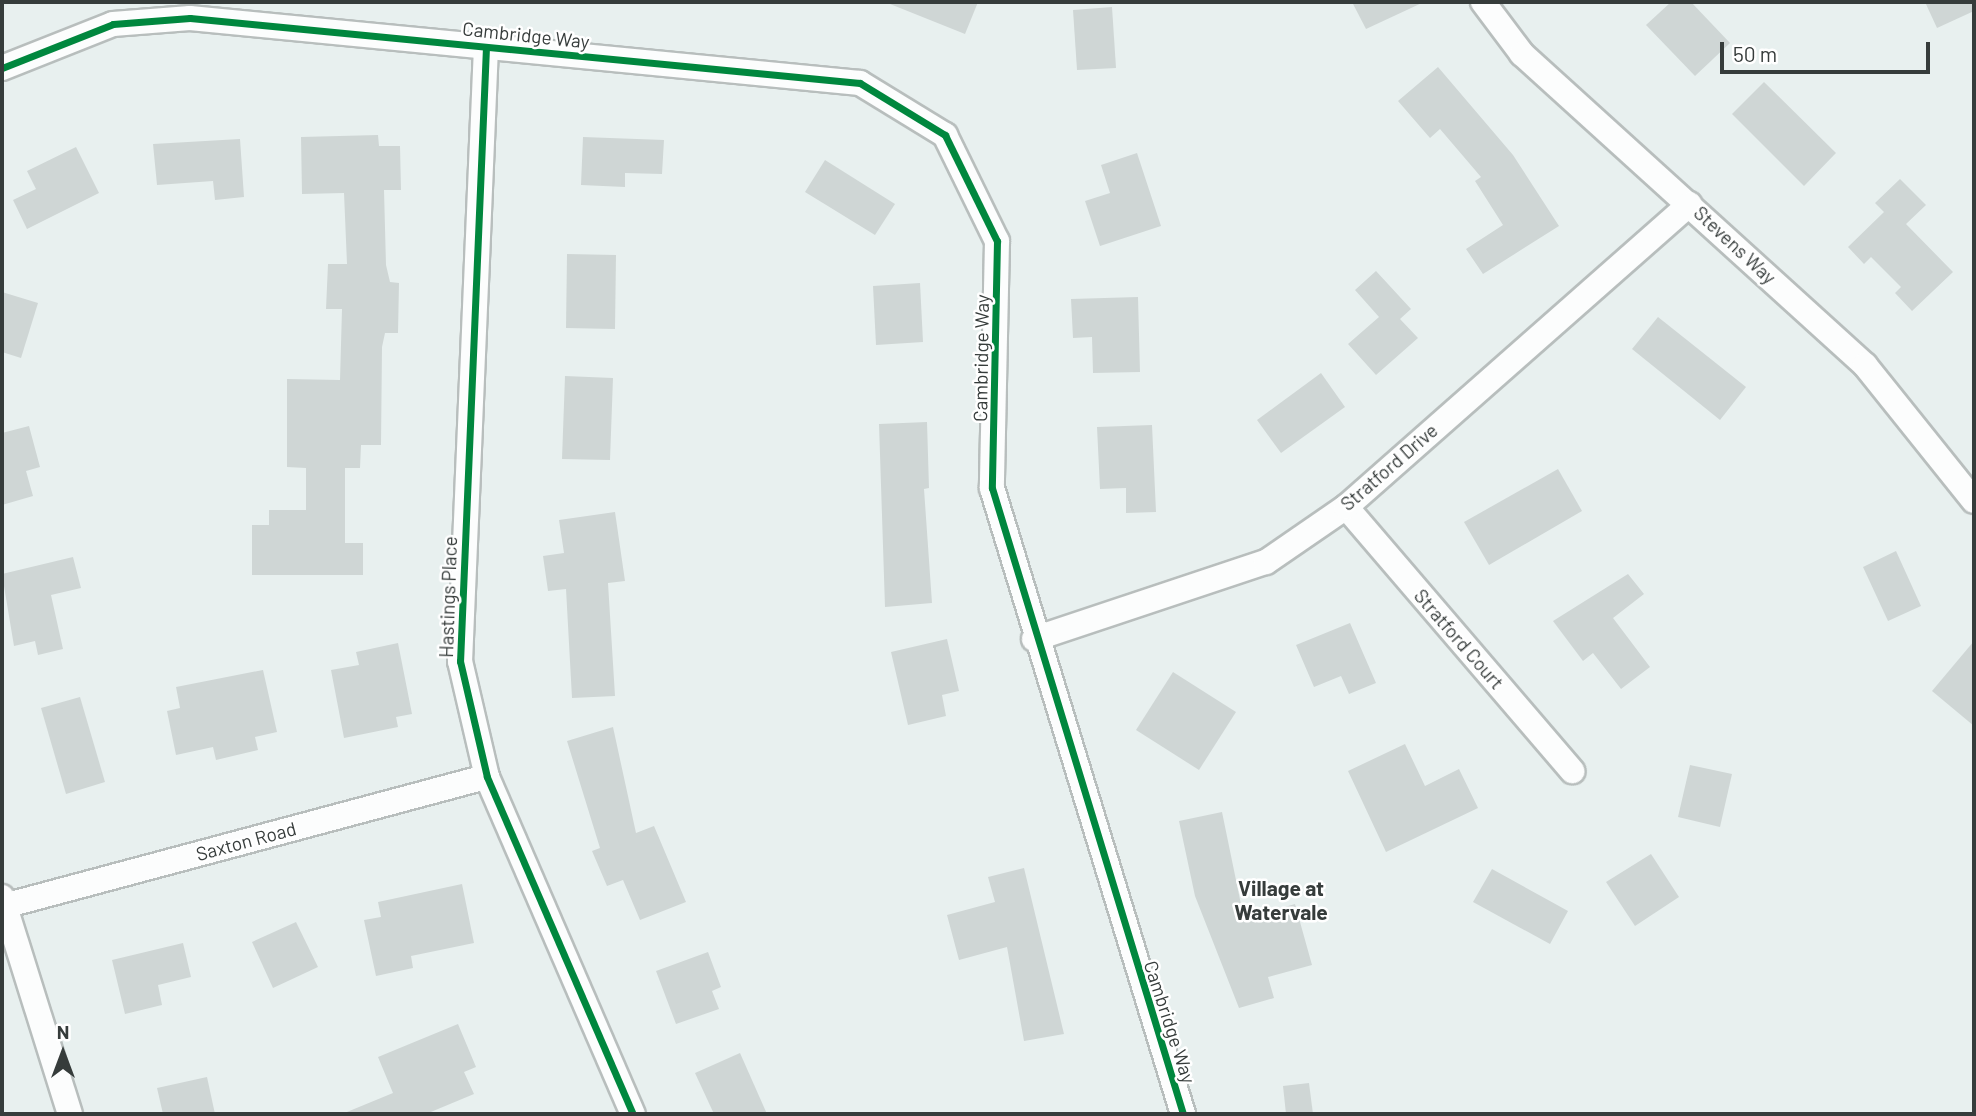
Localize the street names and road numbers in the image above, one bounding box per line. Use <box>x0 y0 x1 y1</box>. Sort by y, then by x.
street label: Cambridge Way <box>461 17 591 53</box>
street label: Stevens Way <box>1689 201 1781 289</box>
street label: Cambridge Way <box>968 294 994 422</box>
street label: Stratford Drive <box>1336 419 1442 515</box>
street label: Hastings Place <box>434 536 462 658</box>
street label: Stratford Court <box>1409 584 1509 694</box>
street label: Saxton Road <box>193 817 299 865</box>
street label: Cambridge Way <box>1139 958 1201 1086</box>

